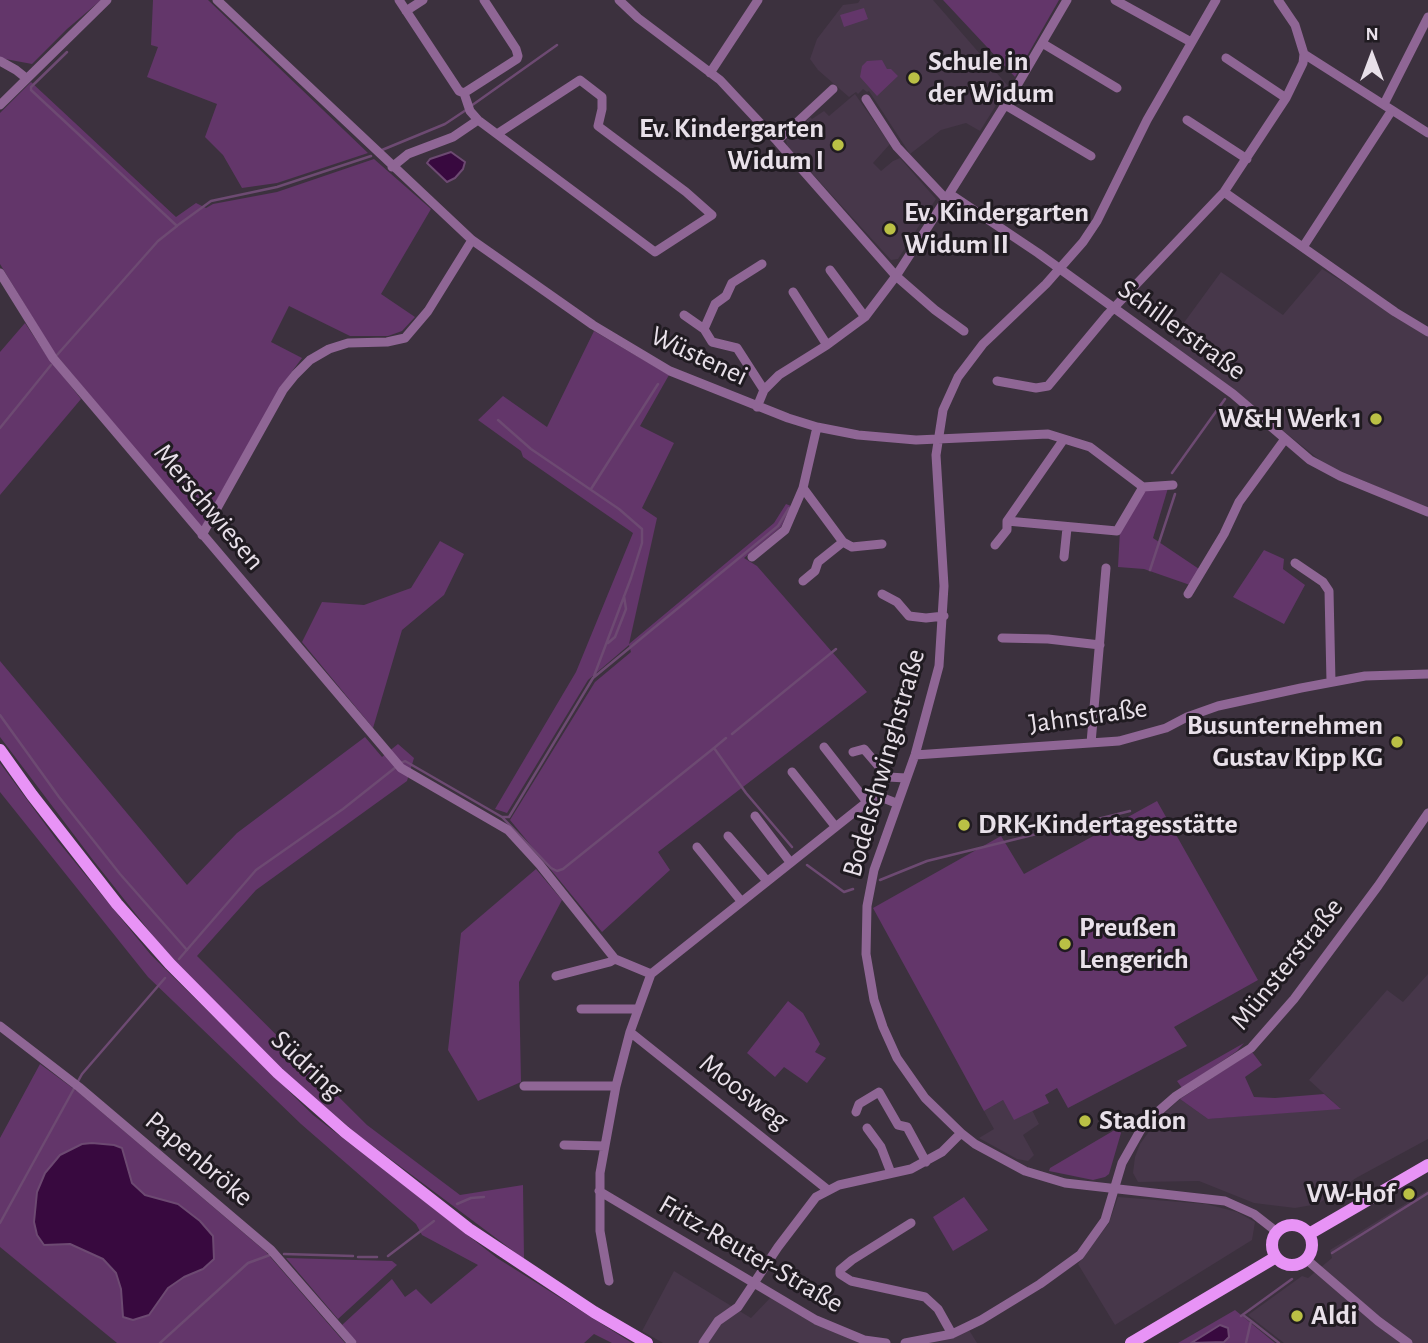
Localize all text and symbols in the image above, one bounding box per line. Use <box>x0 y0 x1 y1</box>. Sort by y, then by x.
north arrow <box>1337 21 1407 91</box>
text: N <box>1365 25 1379 44</box>
place label: Schule in der Widum <box>928 45 1054 111</box>
marker: Schule in der Widum <box>906 70 922 86</box>
place label: Ev. Kindergarten Widum I <box>639 112 824 178</box>
marker: Ev. Kindergarten Widum I <box>830 137 846 153</box>
place label: Ev. Kindergarten Widum II <box>904 196 1089 262</box>
marker: Ev. Kindergarten Widum II <box>882 221 898 237</box>
street label: Schillerstraße <box>1111 272 1253 388</box>
street label: Wüstenei <box>645 319 753 393</box>
place label: W&H Werk 1 <box>1218 402 1362 436</box>
marker: W&H Werk 1 <box>1368 411 1384 427</box>
street label: Merschwiesen <box>146 437 272 577</box>
street label: Bodelschwinghstraße <box>835 645 933 881</box>
street label: Jahnstraße <box>1027 691 1149 741</box>
place label: Busunternehmen Gustav Kipp KG <box>1187 709 1383 775</box>
marker: Busunternehmen Gustav Kipp KG <box>1389 734 1405 750</box>
place label: DRK-Kindertagesstätte <box>978 808 1238 842</box>
marker: DRK-Kindertagesstätte <box>956 817 972 833</box>
street label: Münsterstraße <box>1224 891 1350 1037</box>
place label: Preußen Lengerich <box>1079 911 1189 977</box>
marker: Preußen Lengerich <box>1057 936 1073 952</box>
street label: Südring <box>264 1023 350 1107</box>
street label: Moosweg <box>693 1047 795 1137</box>
street label: Papenbröke <box>138 1104 260 1214</box>
place label: Stadion <box>1099 1104 1186 1138</box>
marker: Stadion <box>1077 1113 1093 1129</box>
place label: VW-Hof <box>1306 1177 1395 1211</box>
marker: VW-Hof <box>1401 1186 1417 1202</box>
street label: Fritz-Reuter-Straße <box>653 1188 849 1320</box>
place label: Aldi <box>1311 1299 1357 1333</box>
marker: Aldi <box>1289 1308 1305 1324</box>

